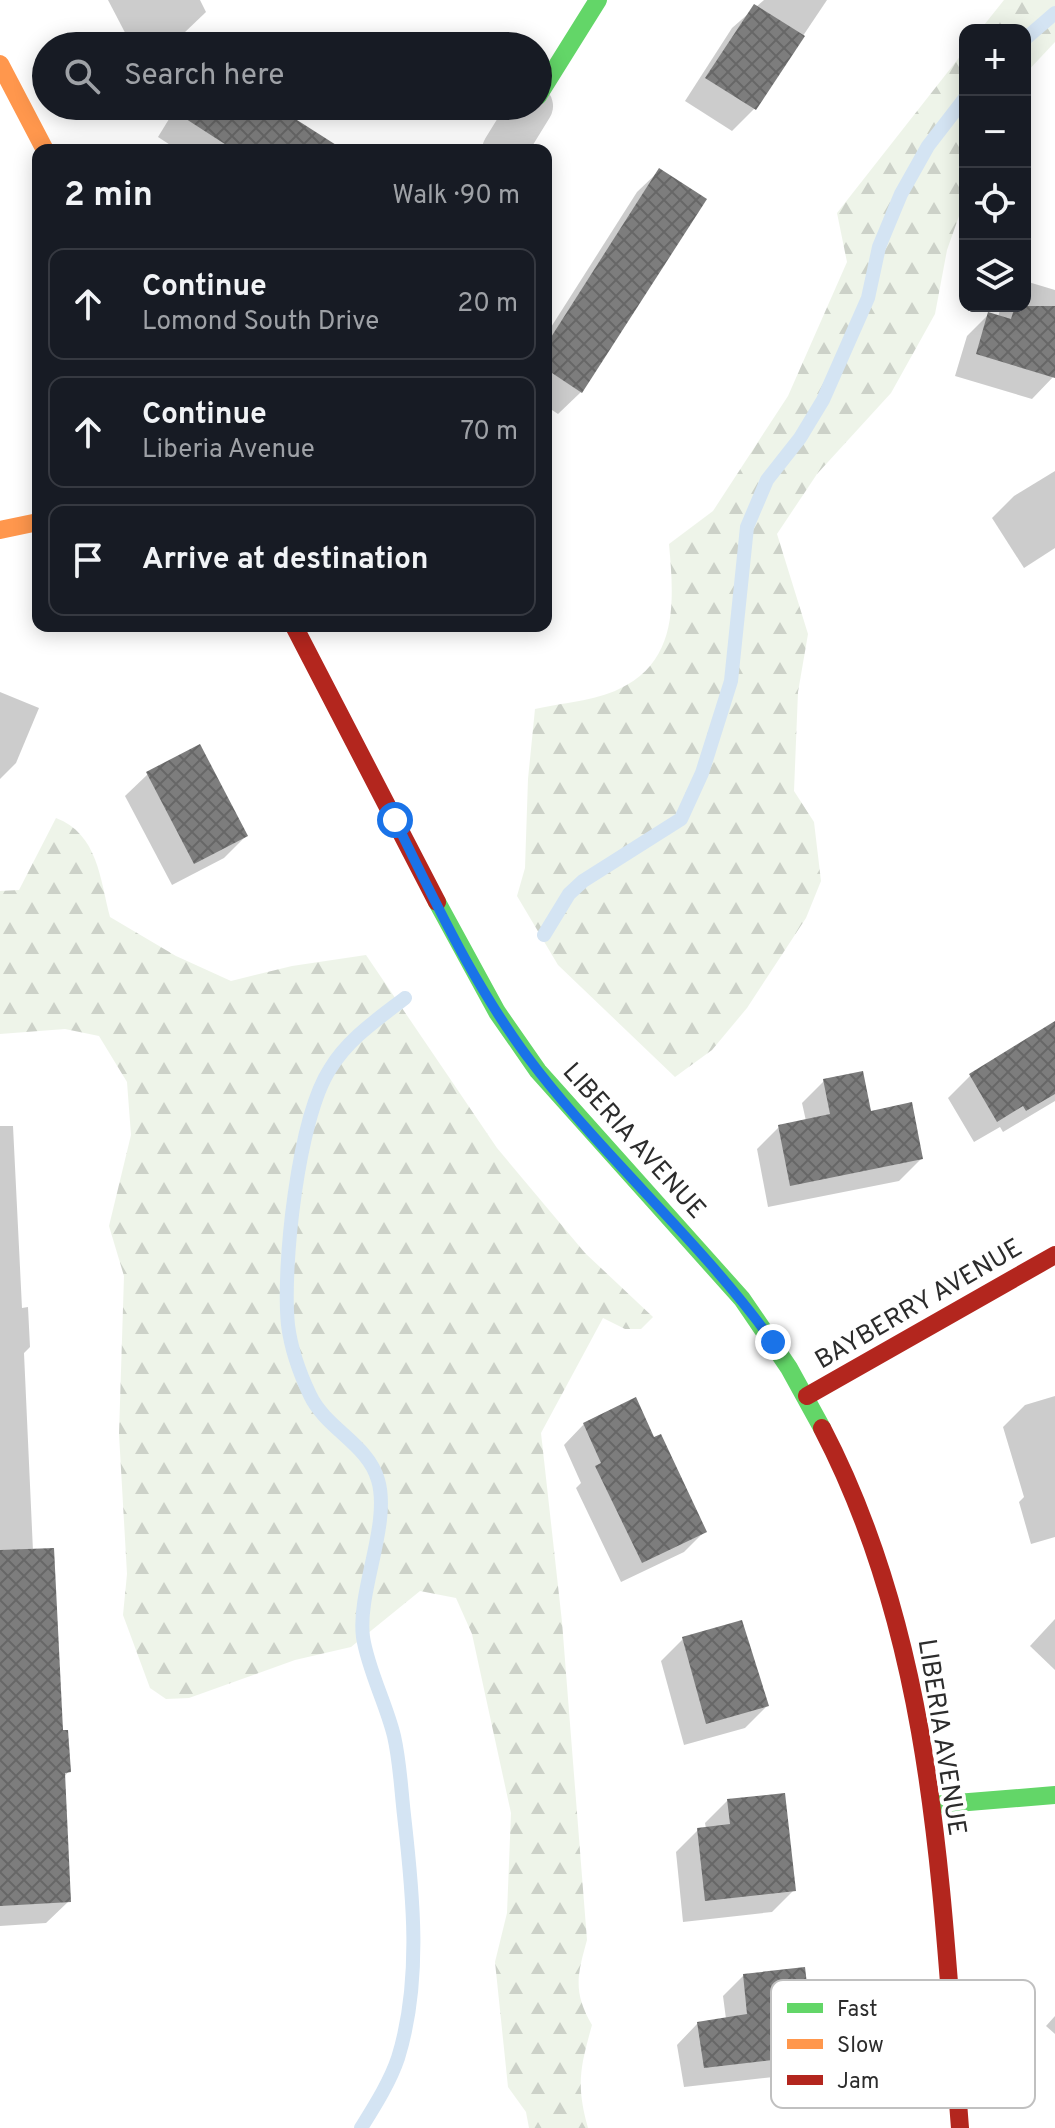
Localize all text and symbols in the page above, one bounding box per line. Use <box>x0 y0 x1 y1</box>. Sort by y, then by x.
map controls <box>959 24 1031 312</box>
button: + <box>959 24 1031 96</box>
search box <box>32 32 552 120</box>
icon: search <box>60 54 104 98</box>
text: Search here <box>124 58 284 95</box>
button: − <box>959 96 1031 168</box>
button: locate <box>959 168 1031 240</box>
text: 2 min <box>64 175 153 218</box>
text: Walk · 90 m <box>392 180 520 213</box>
button: layers <box>959 240 1031 312</box>
text: Continue <box>142 269 267 306</box>
icon: ahead <box>66 282 110 326</box>
text: 20 m <box>457 288 518 321</box>
text: Lomond South Drive <box>142 306 379 339</box>
text: Continue <box>142 397 267 434</box>
icon: ahead <box>66 410 110 454</box>
text: 70 m <box>460 416 518 449</box>
text: Liberia Avenue <box>142 434 315 467</box>
icon: arrive <box>66 538 110 582</box>
text: Arrive at destination <box>142 542 428 579</box>
route start <box>377 802 413 838</box>
street label: LIBERIA AVENUE <box>554 1057 712 1227</box>
street label: BAYBERRY AVENUE <box>810 1232 1029 1378</box>
route end <box>755 1324 791 1360</box>
street label: LIBERIA AVENUE <box>909 1637 972 1838</box>
legend <box>771 1980 1035 2108</box>
text: Fast <box>837 1997 878 2024</box>
text: Slow <box>837 2033 884 2060</box>
text: Jam <box>837 2069 880 2096</box>

